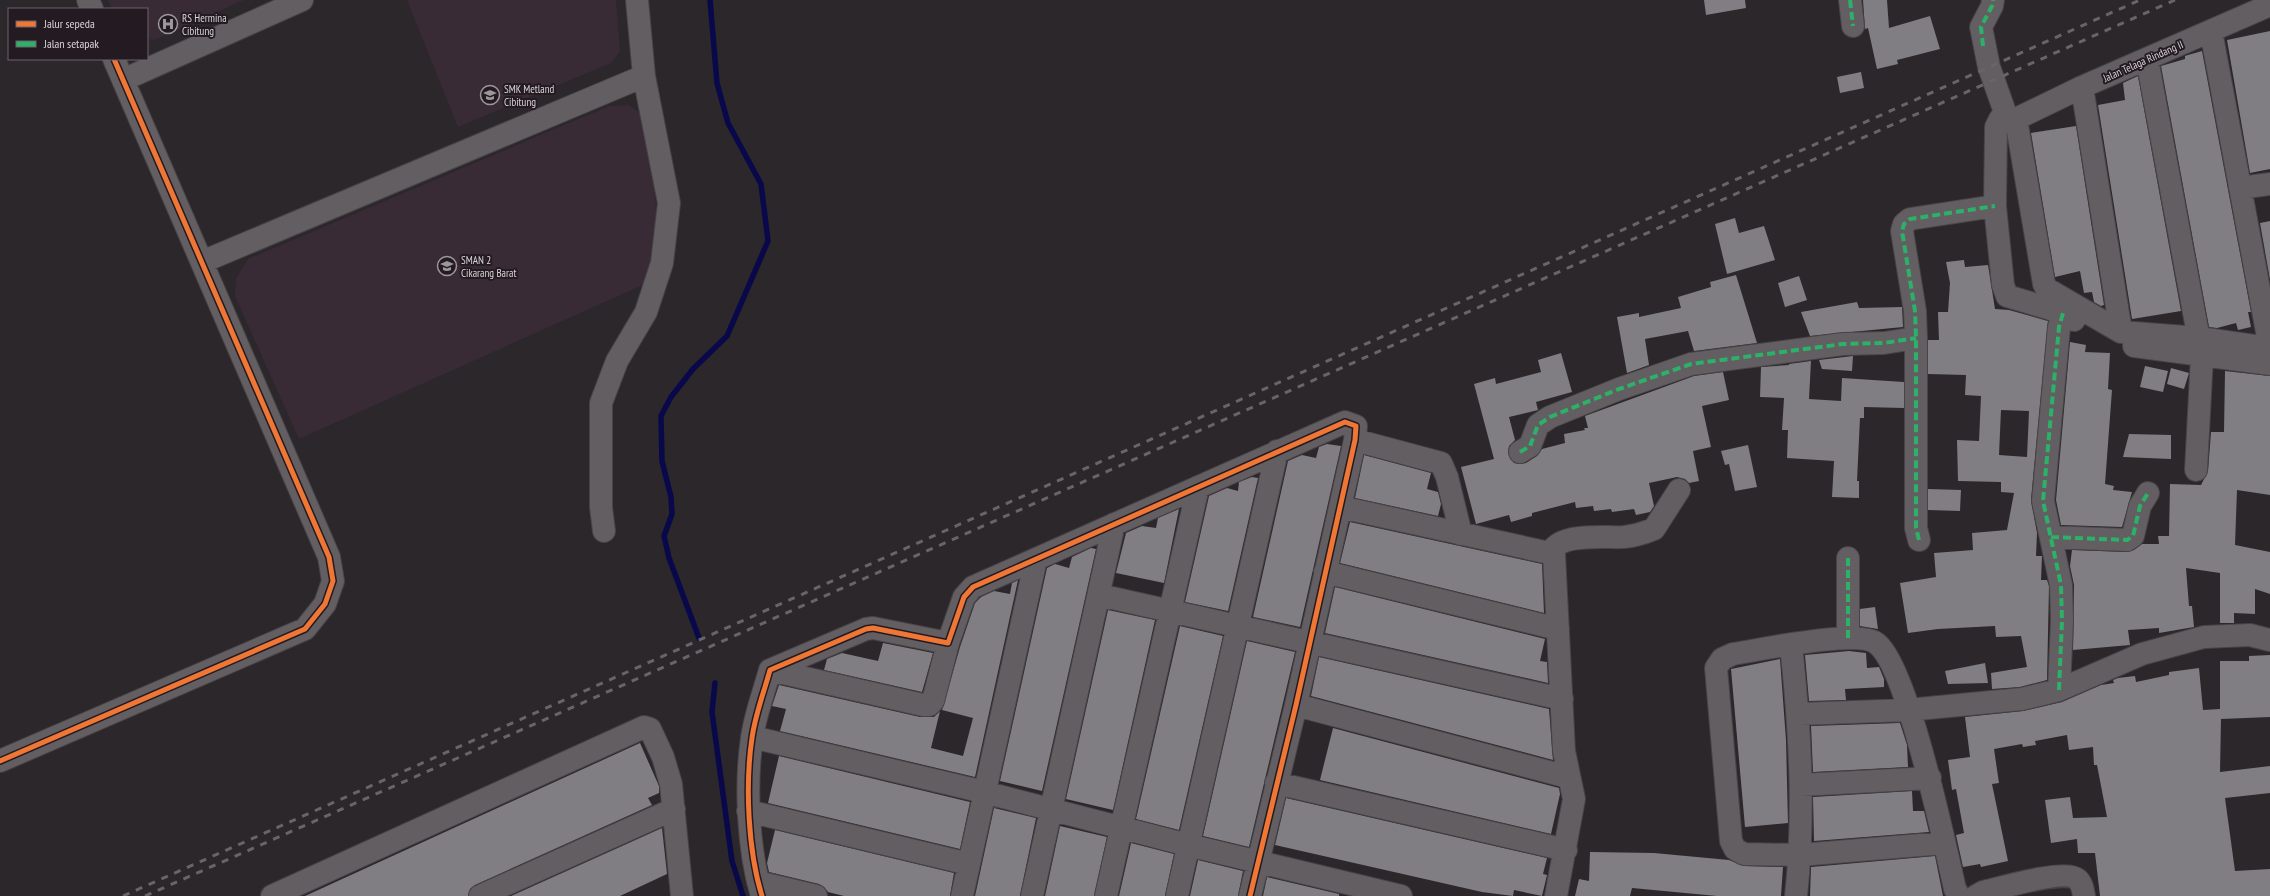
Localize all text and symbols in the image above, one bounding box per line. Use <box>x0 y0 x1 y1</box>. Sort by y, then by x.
legend <box>8 8 148 60</box>
place label: RS Hermina Cibitung <box>182 11 227 38</box>
hospital icon: RS Hermina Cibitung <box>157 13 179 35</box>
text: Jalur sepeda <box>43 16 95 31</box>
text: Jalan setapak <box>43 36 99 51</box>
street label: Jalan Telaga Rindang II <box>2100 37 2185 85</box>
place label: SMK Metland Cibitung <box>504 82 555 109</box>
school or university icon: SMK Metland Cibitung <box>479 84 501 106</box>
place label: SMAN 2 Cikarang Barat <box>461 253 516 280</box>
school or university icon: SMAN 2 Cikarang Barat <box>436 255 458 277</box>

